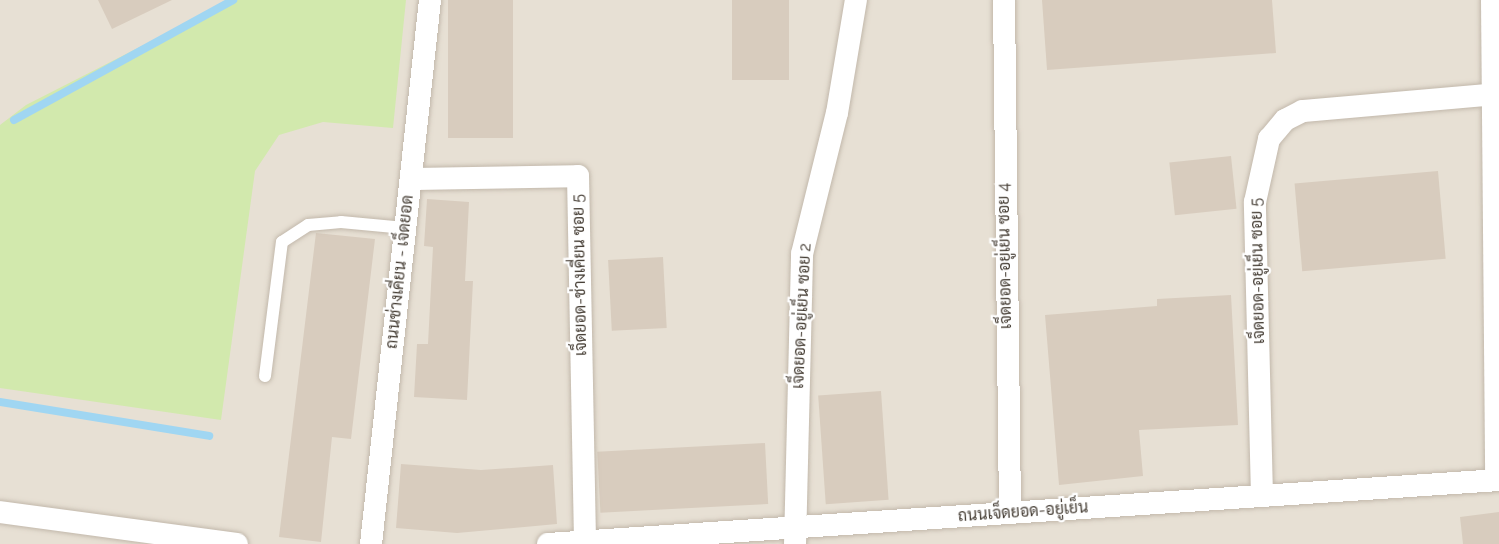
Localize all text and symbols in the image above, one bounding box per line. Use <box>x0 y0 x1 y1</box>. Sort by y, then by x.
street label: เจ็ดยอด-อยู่เย็น ซอย 4 <box>994 183 1016 329</box>
street label: ถนนช่างเคี่ยน - เจ็ดยอด <box>382 194 418 350</box>
street label: เจ็ดยอด-ช่างเคี่ยน ซอย 5 <box>569 194 591 356</box>
street label: เจ็ดยอด-อยู่เย็น ซอย 5 <box>1247 198 1269 344</box>
street label: เจ็ดยอด-อยู่เย็น ซอย 2 <box>789 243 815 389</box>
street label: ถนนเจ็ดยอด-อยู่เย็น <box>957 498 1089 526</box>

